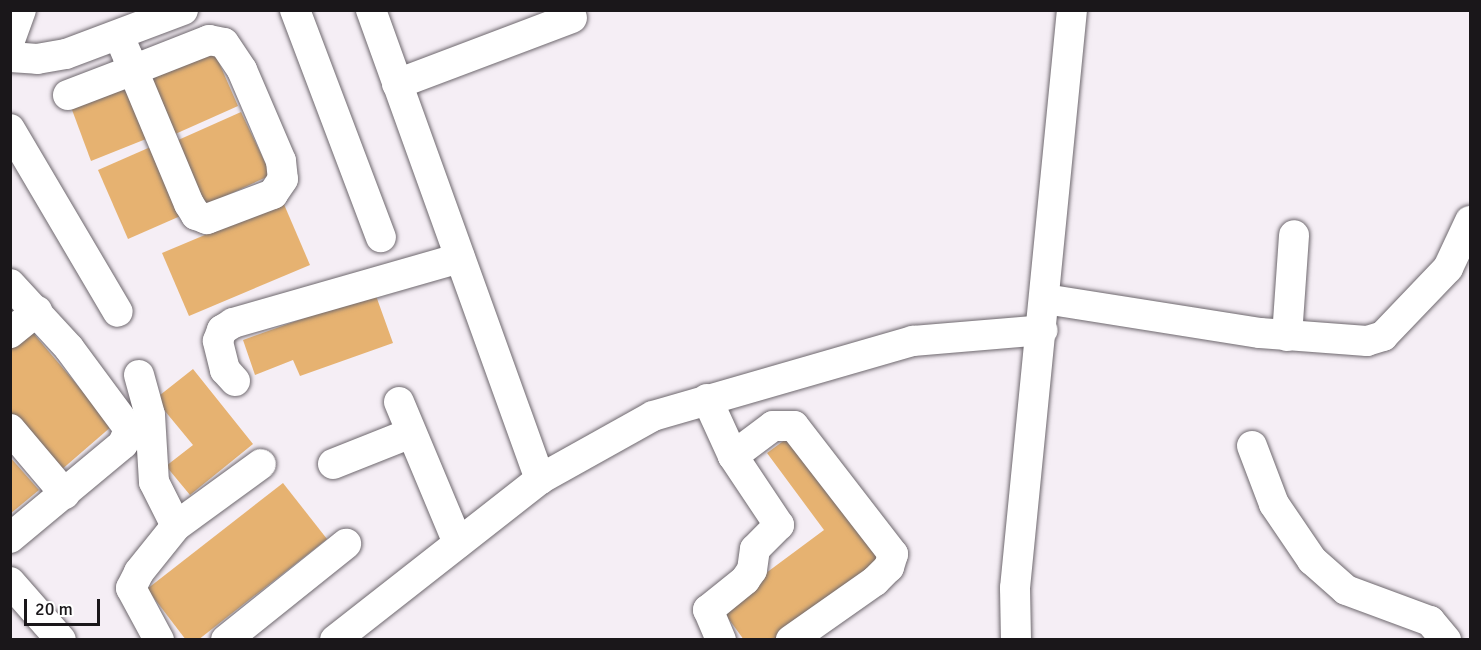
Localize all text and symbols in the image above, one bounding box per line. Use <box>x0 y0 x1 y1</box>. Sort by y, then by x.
scale bar <box>27 587 104 625</box>
text: 20 m <box>35 598 73 620</box>

